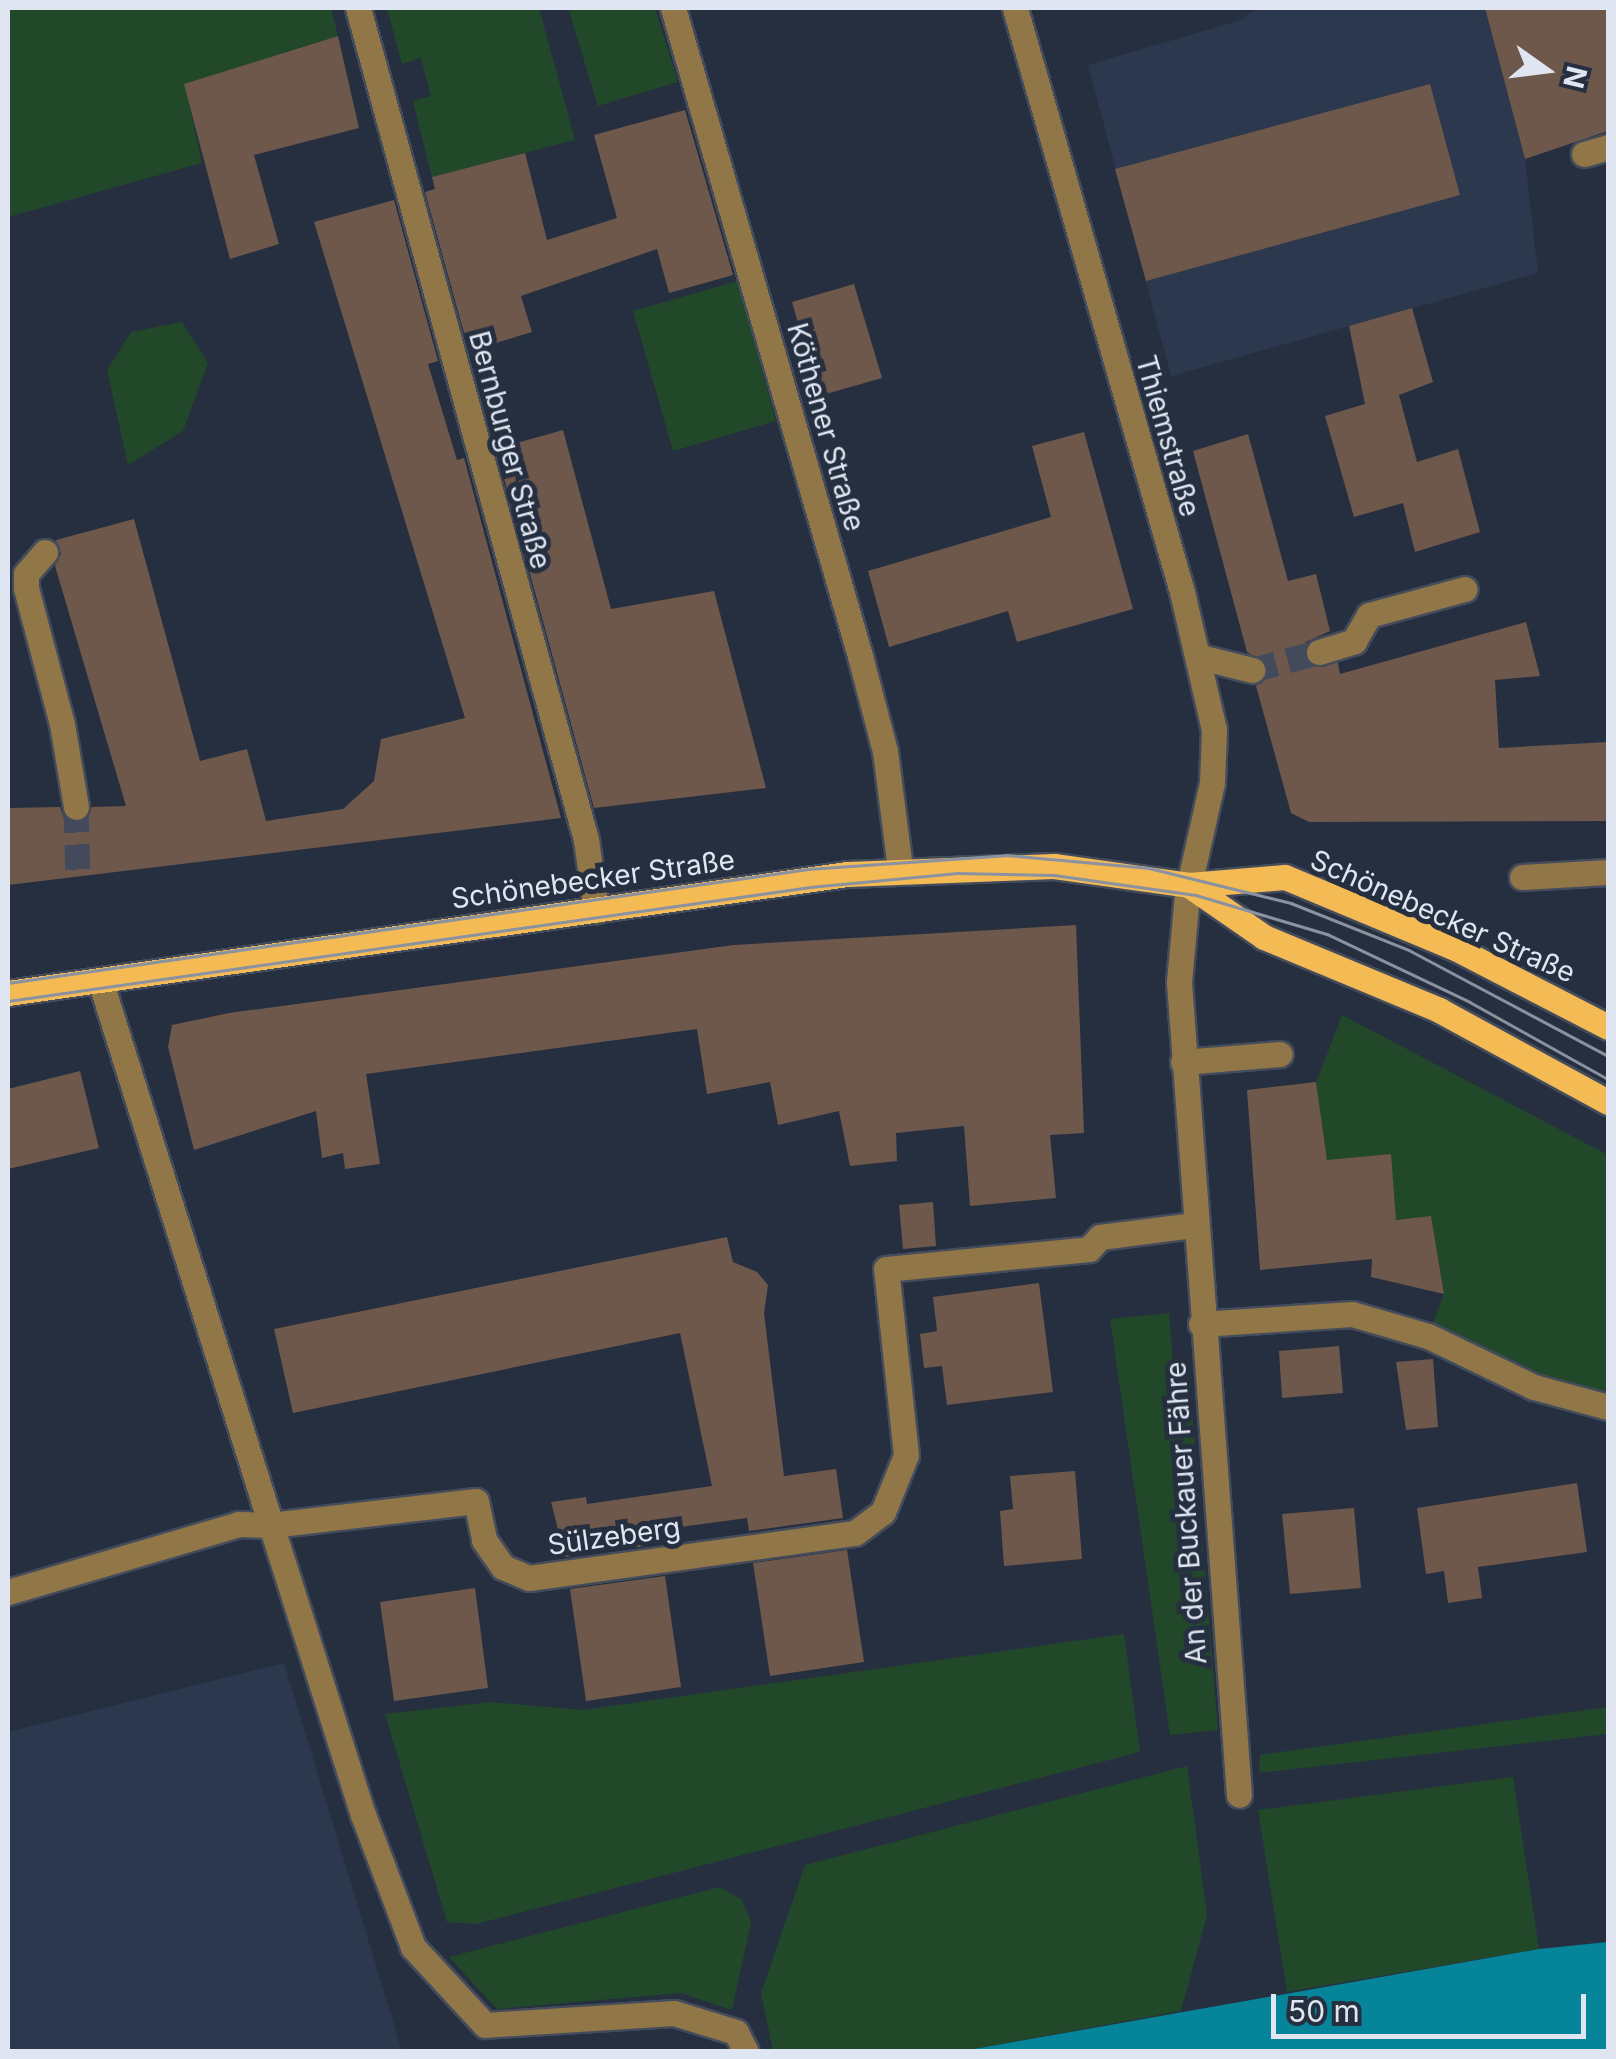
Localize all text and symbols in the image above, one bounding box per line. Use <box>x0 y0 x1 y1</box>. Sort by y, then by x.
north arrow <box>1496 20 1596 120</box>
text: N <box>1556 63 1594 92</box>
street label: Köthener Straße <box>780 319 872 535</box>
street label: Bernburger Straße <box>462 327 558 573</box>
street label: Thiemstraße <box>1129 352 1207 520</box>
street label: Schönebecker Straße <box>449 842 737 916</box>
street label: Schönebecker Straße <box>1305 842 1581 990</box>
street label: An der Buckauer Fähre <box>1159 1360 1213 1666</box>
street label: Sülzeberg <box>546 1510 682 1562</box>
scale bar <box>1276 1974 1591 2036</box>
text: 50 m <box>1288 1993 1360 2029</box>

